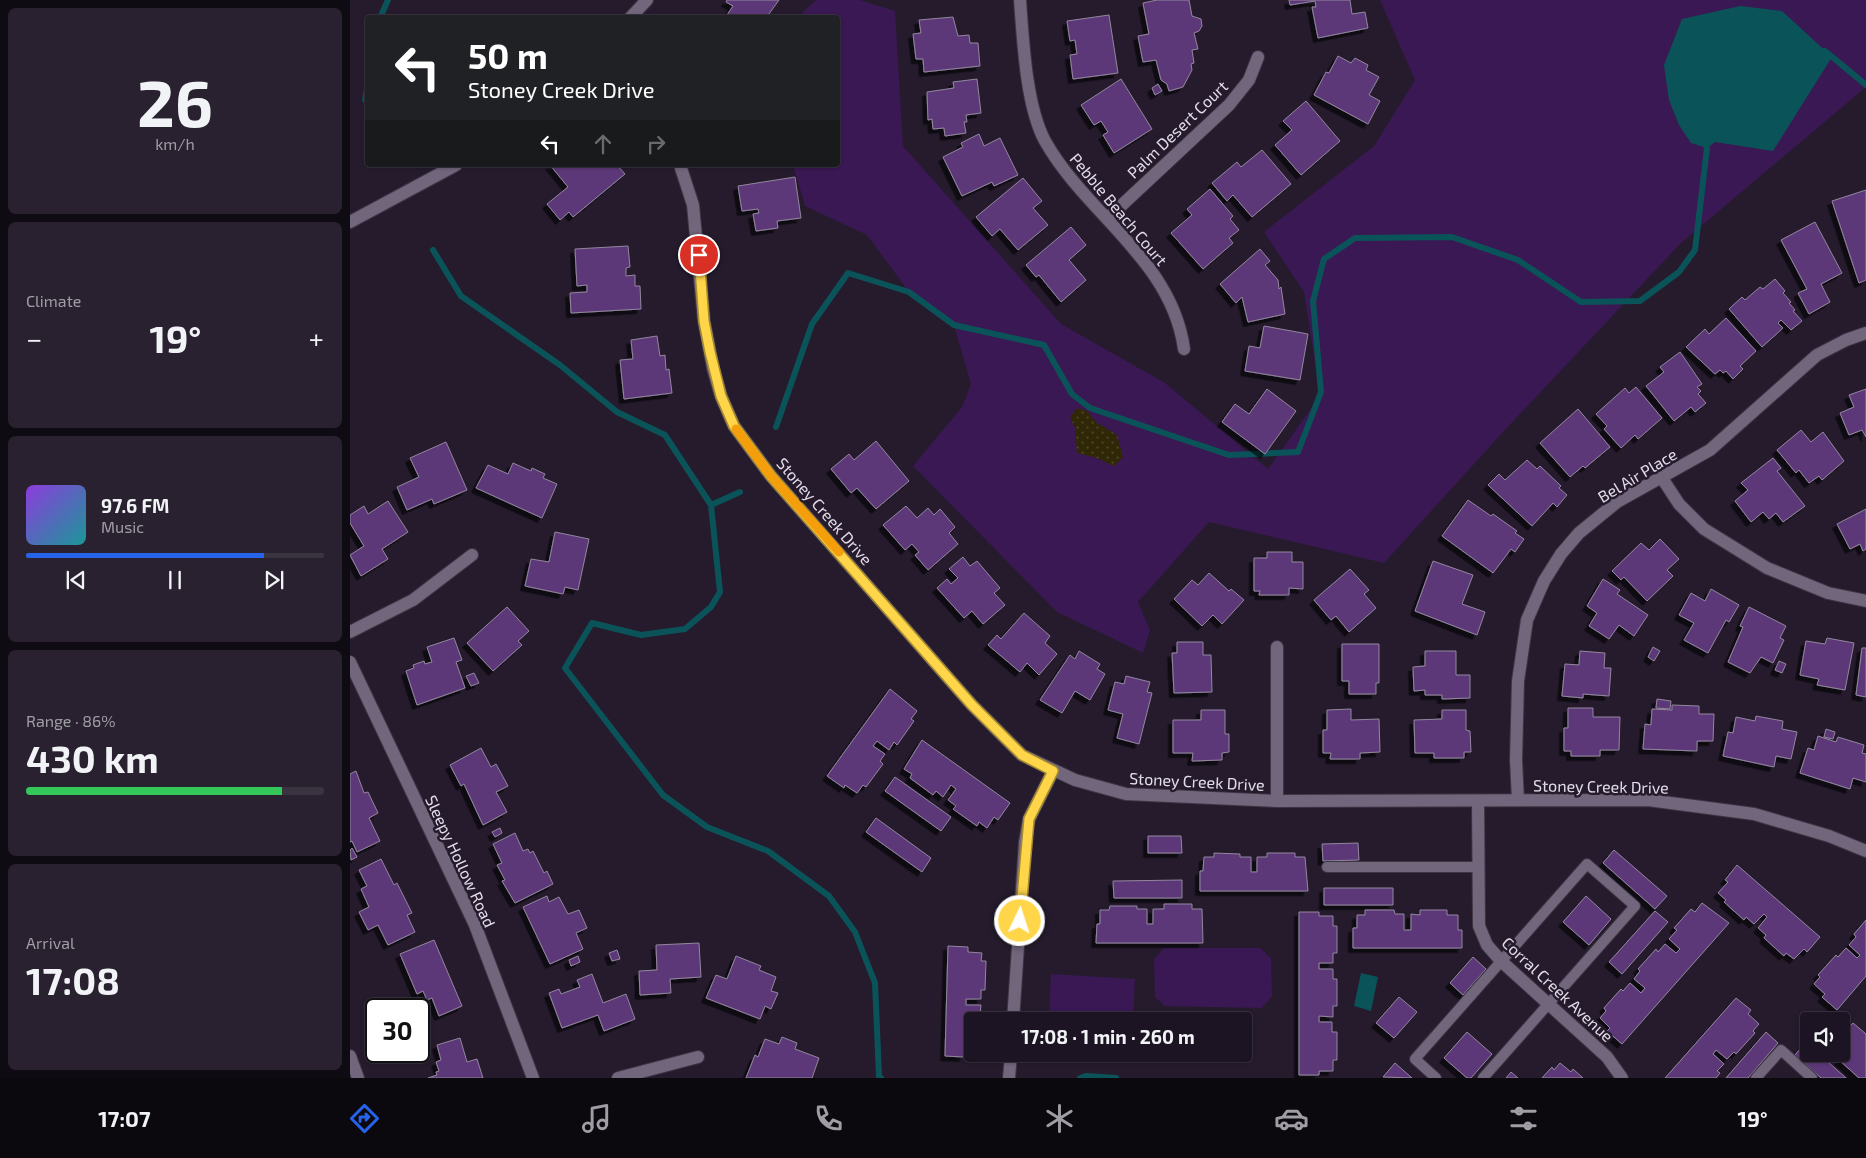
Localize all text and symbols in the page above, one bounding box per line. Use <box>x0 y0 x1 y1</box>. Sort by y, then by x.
text: 50 m <box>468 34 548 76</box>
icon: left <box>385 35 450 100</box>
text: 26 <box>137 62 213 140</box>
text: Stoney Creek Drive <box>468 76 655 102</box>
street label: Palm Desert Court <box>1123 76 1231 182</box>
icon: left <box>536 130 564 158</box>
icon: ahead <box>589 130 617 158</box>
icon: right <box>642 130 670 158</box>
text: km/h <box>155 134 195 153</box>
street label: Pebble Beach Court <box>1066 149 1172 269</box>
pin <box>678 234 720 276</box>
icon: arrive <box>685 241 713 269</box>
text: Climate <box>26 291 81 310</box>
text: 19° <box>150 315 201 361</box>
text: − <box>26 321 42 355</box>
text: + <box>309 321 324 355</box>
street label: Bel Air Place <box>1594 444 1680 506</box>
street label: Stoney Creek Drive <box>773 454 877 568</box>
text: 97.6 FM <box>101 494 169 517</box>
text: Music <box>101 517 144 536</box>
icon: previous <box>62 566 90 594</box>
icon: pause <box>161 566 189 594</box>
icon: next <box>260 566 288 594</box>
text: Range · 86% <box>26 711 116 730</box>
text: 430 km <box>26 735 159 781</box>
street label: Stoney Creek Drive <box>1129 768 1265 794</box>
street label: Stoney Creek Drive <box>1533 775 1669 797</box>
street label: Sleepy Hollow Road <box>422 792 500 930</box>
position arrow <box>993 894 1045 946</box>
text: Arrival <box>26 933 75 952</box>
street label: Corral Creek Avenue <box>1498 933 1618 1045</box>
text: 17:08 <box>26 957 120 1003</box>
speed limit sign: 30 <box>365 998 430 1063</box>
map controls <box>1800 1012 1850 1062</box>
button: sound <box>1800 1012 1850 1062</box>
text: 17:08 · 1 min · 260 m <box>1021 1025 1195 1048</box>
icon: directions <box>347 1101 382 1136</box>
icon: music <box>579 1101 614 1136</box>
icon: phone <box>811 1101 846 1136</box>
icon: climate <box>1042 1101 1077 1136</box>
icon: car <box>1274 1101 1309 1136</box>
icon: filters <box>1506 1101 1541 1136</box>
text: 17:07 <box>98 1105 151 1131</box>
text: 19° <box>1738 1105 1768 1131</box>

